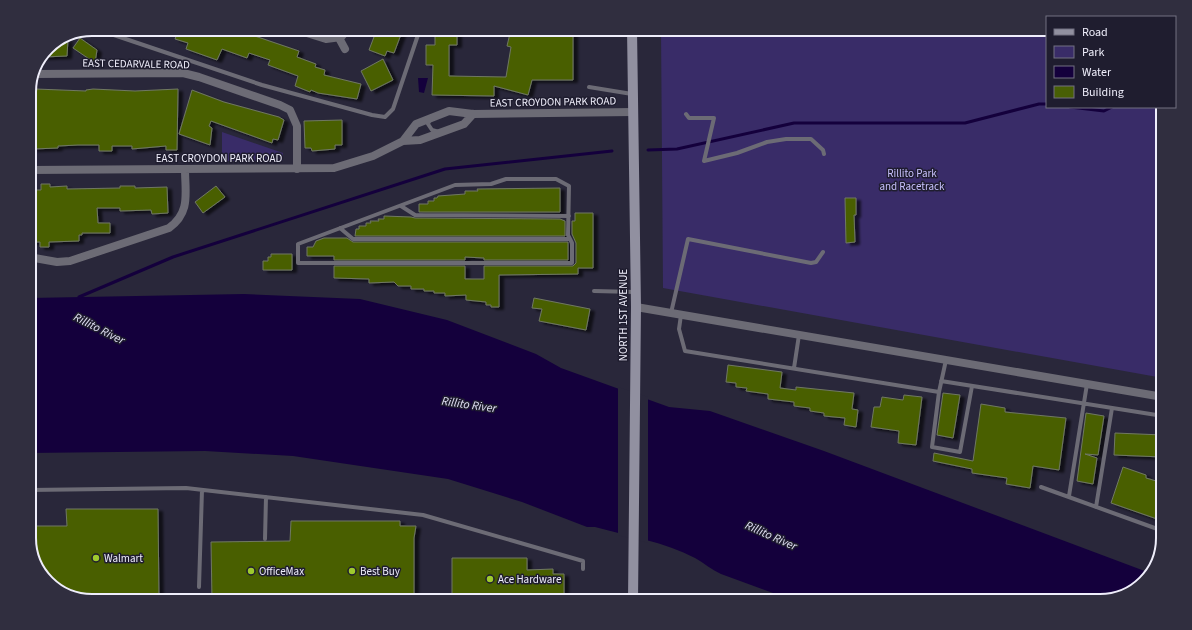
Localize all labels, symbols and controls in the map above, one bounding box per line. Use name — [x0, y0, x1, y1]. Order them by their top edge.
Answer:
legend — [1046, 16, 1176, 108]
text: Road — [1082, 24, 1108, 41]
text: Park — [1082, 44, 1104, 61]
street label: EAST CEDARVALE ROAD — [82, 56, 190, 72]
text: Water — [1082, 64, 1112, 81]
text: Building — [1082, 84, 1124, 101]
street label: EAST CROYDON PARK ROAD — [490, 93, 617, 111]
street label: EAST CROYDON PARK ROAD — [156, 151, 282, 166]
park label: Rillito Park and Racetrack — [879, 166, 945, 194]
street label: NORTH 1ST AVENUE — [616, 269, 631, 361]
water label: Rillito River — [70, 309, 128, 350]
water label: Rillito River — [440, 393, 498, 417]
water label: Rillito River — [742, 517, 801, 555]
place label: Walmart — [104, 551, 143, 566]
marker: Walmart — [91, 553, 101, 563]
place label: OfficeMax — [259, 564, 304, 579]
place label: Best Buy — [360, 564, 400, 579]
marker: OfficeMax — [246, 566, 256, 576]
marker: Best Buy — [347, 566, 357, 576]
place label: Ace Hardware — [498, 572, 562, 587]
marker: Ace Hardware — [485, 574, 495, 584]

